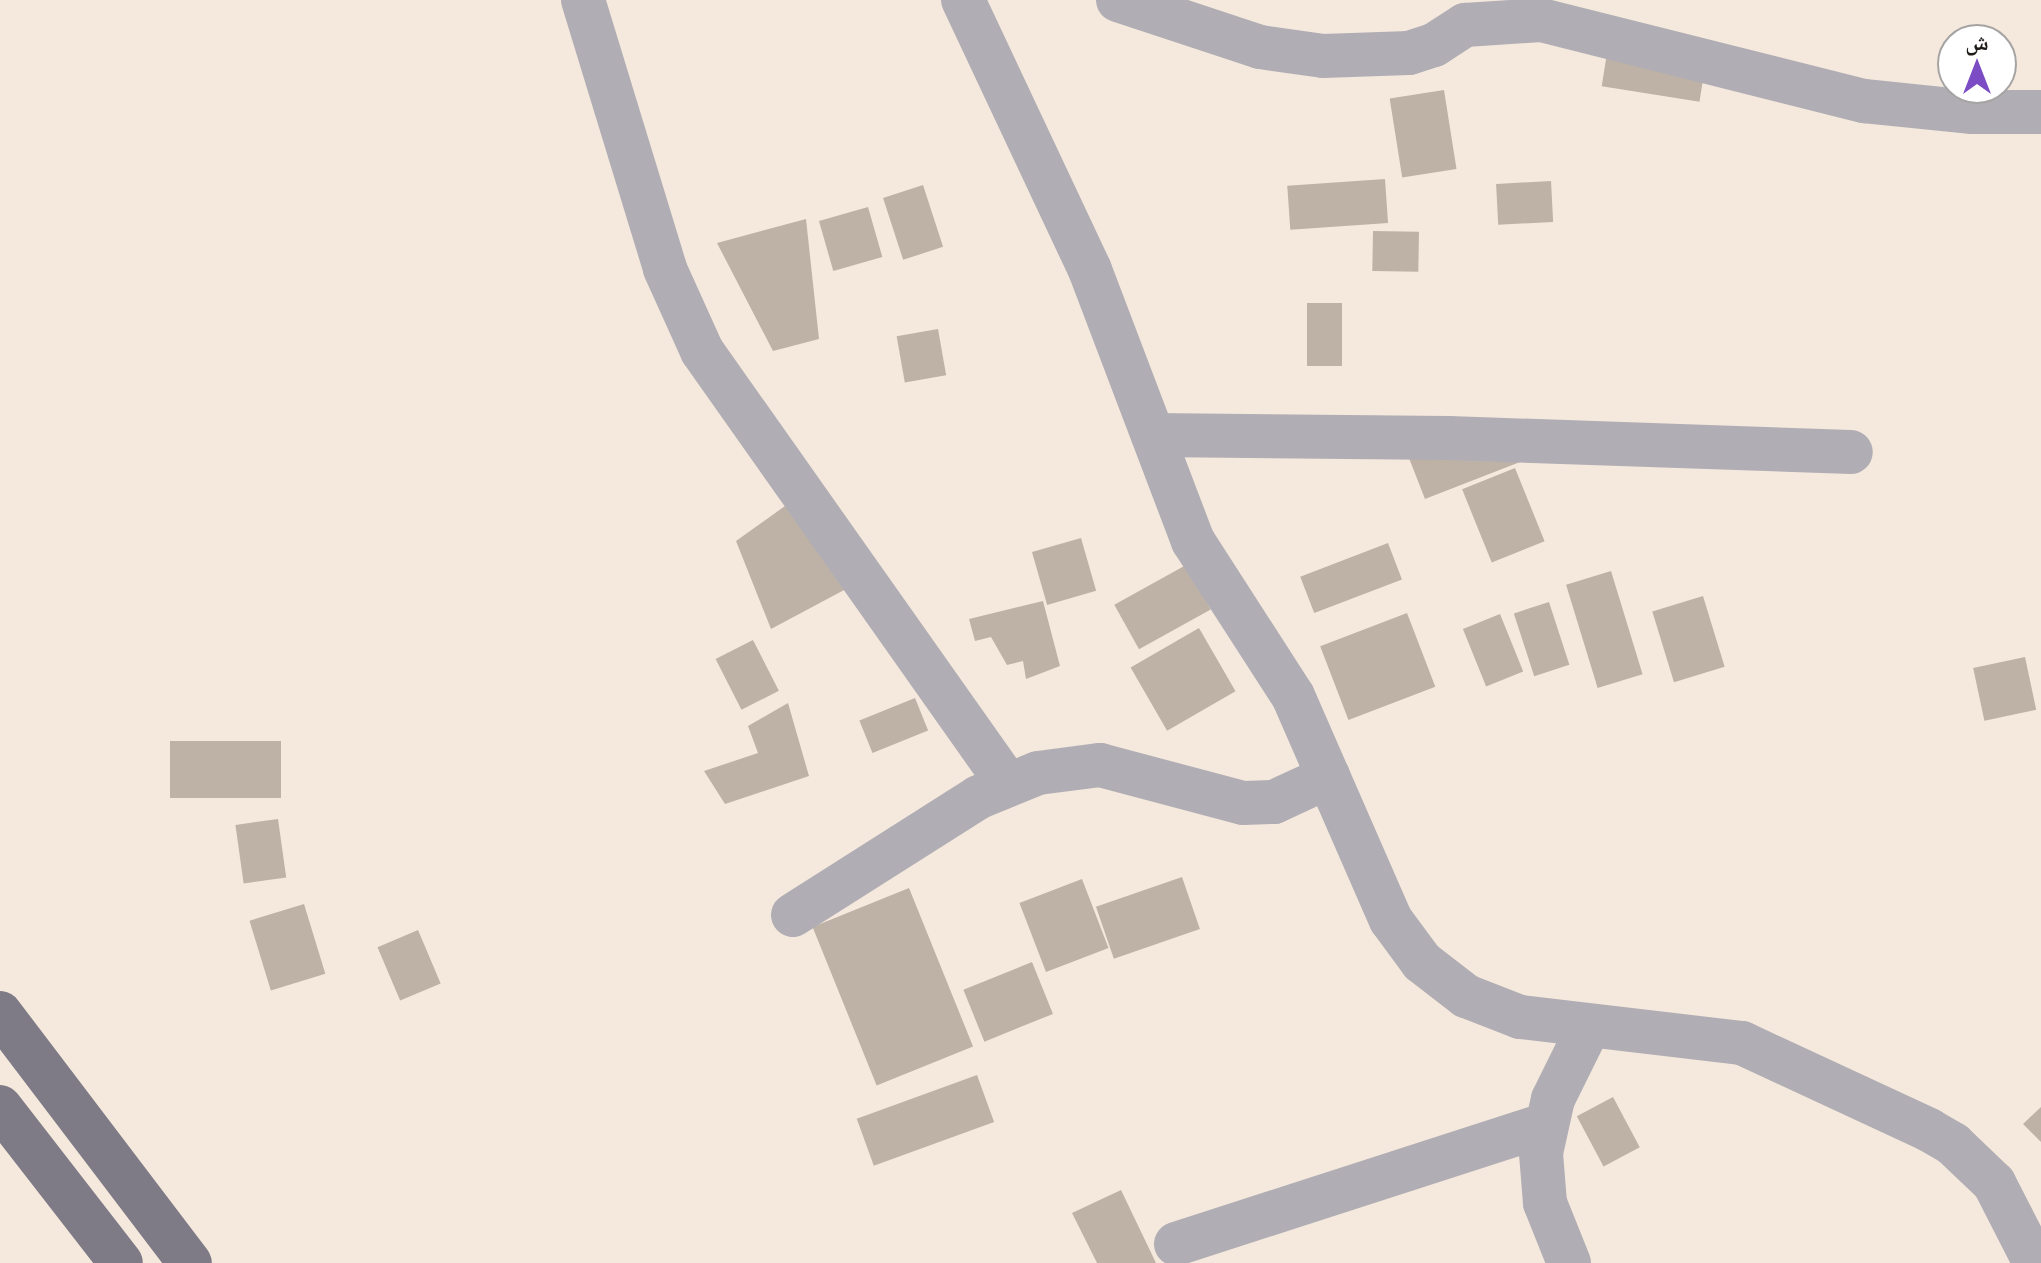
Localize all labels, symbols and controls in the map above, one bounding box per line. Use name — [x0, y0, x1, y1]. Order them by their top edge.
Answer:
north arrow — [1937, 24, 2017, 104]
text: ش — [1965, 28, 1989, 55]

